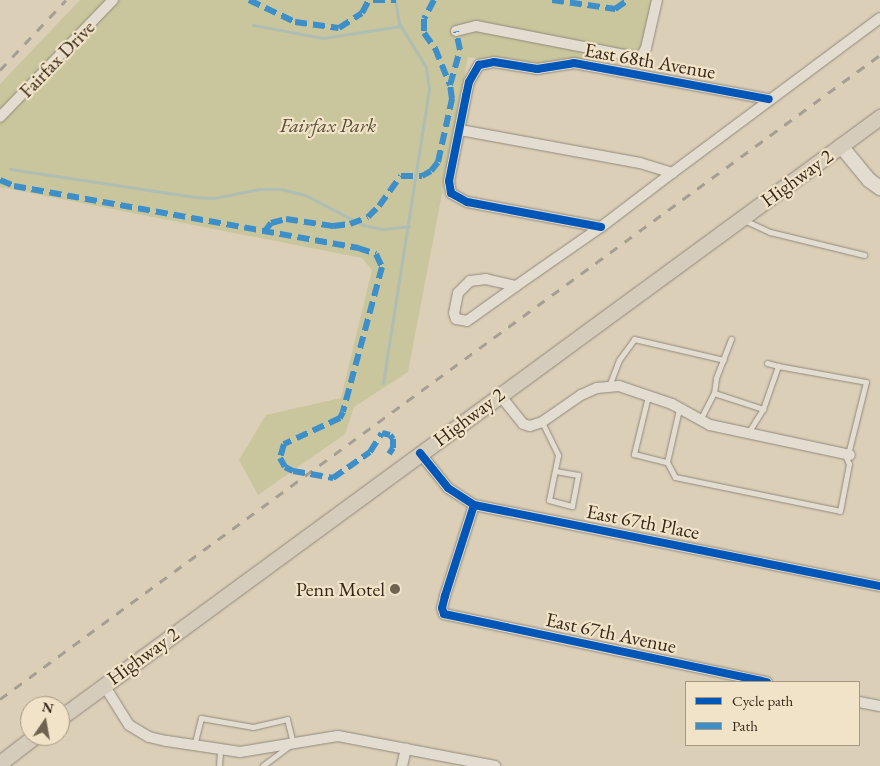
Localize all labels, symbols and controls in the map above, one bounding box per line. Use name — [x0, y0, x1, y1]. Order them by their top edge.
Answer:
street label: Fairfax Drive — [14, 15, 100, 103]
street label: East 68th Avenue — [583, 38, 717, 84]
park label: Fairfax Park — [280, 113, 376, 137]
street label: Highway 2 — [756, 144, 838, 212]
street label: Highway 2 — [429, 382, 509, 452]
street label: East 67th Place — [584, 499, 702, 545]
place label: Penn Motel — [296, 577, 385, 601]
marker: Penn Motel — [389, 583, 401, 595]
street label: East 67th Avenue — [544, 607, 678, 659]
street label: Highway 2 — [102, 622, 184, 690]
legend — [685, 681, 860, 746]
text: Cycle path — [732, 691, 793, 710]
north arrow — [20, 696, 70, 746]
text: N — [40, 697, 55, 717]
text: Path — [732, 716, 758, 735]

